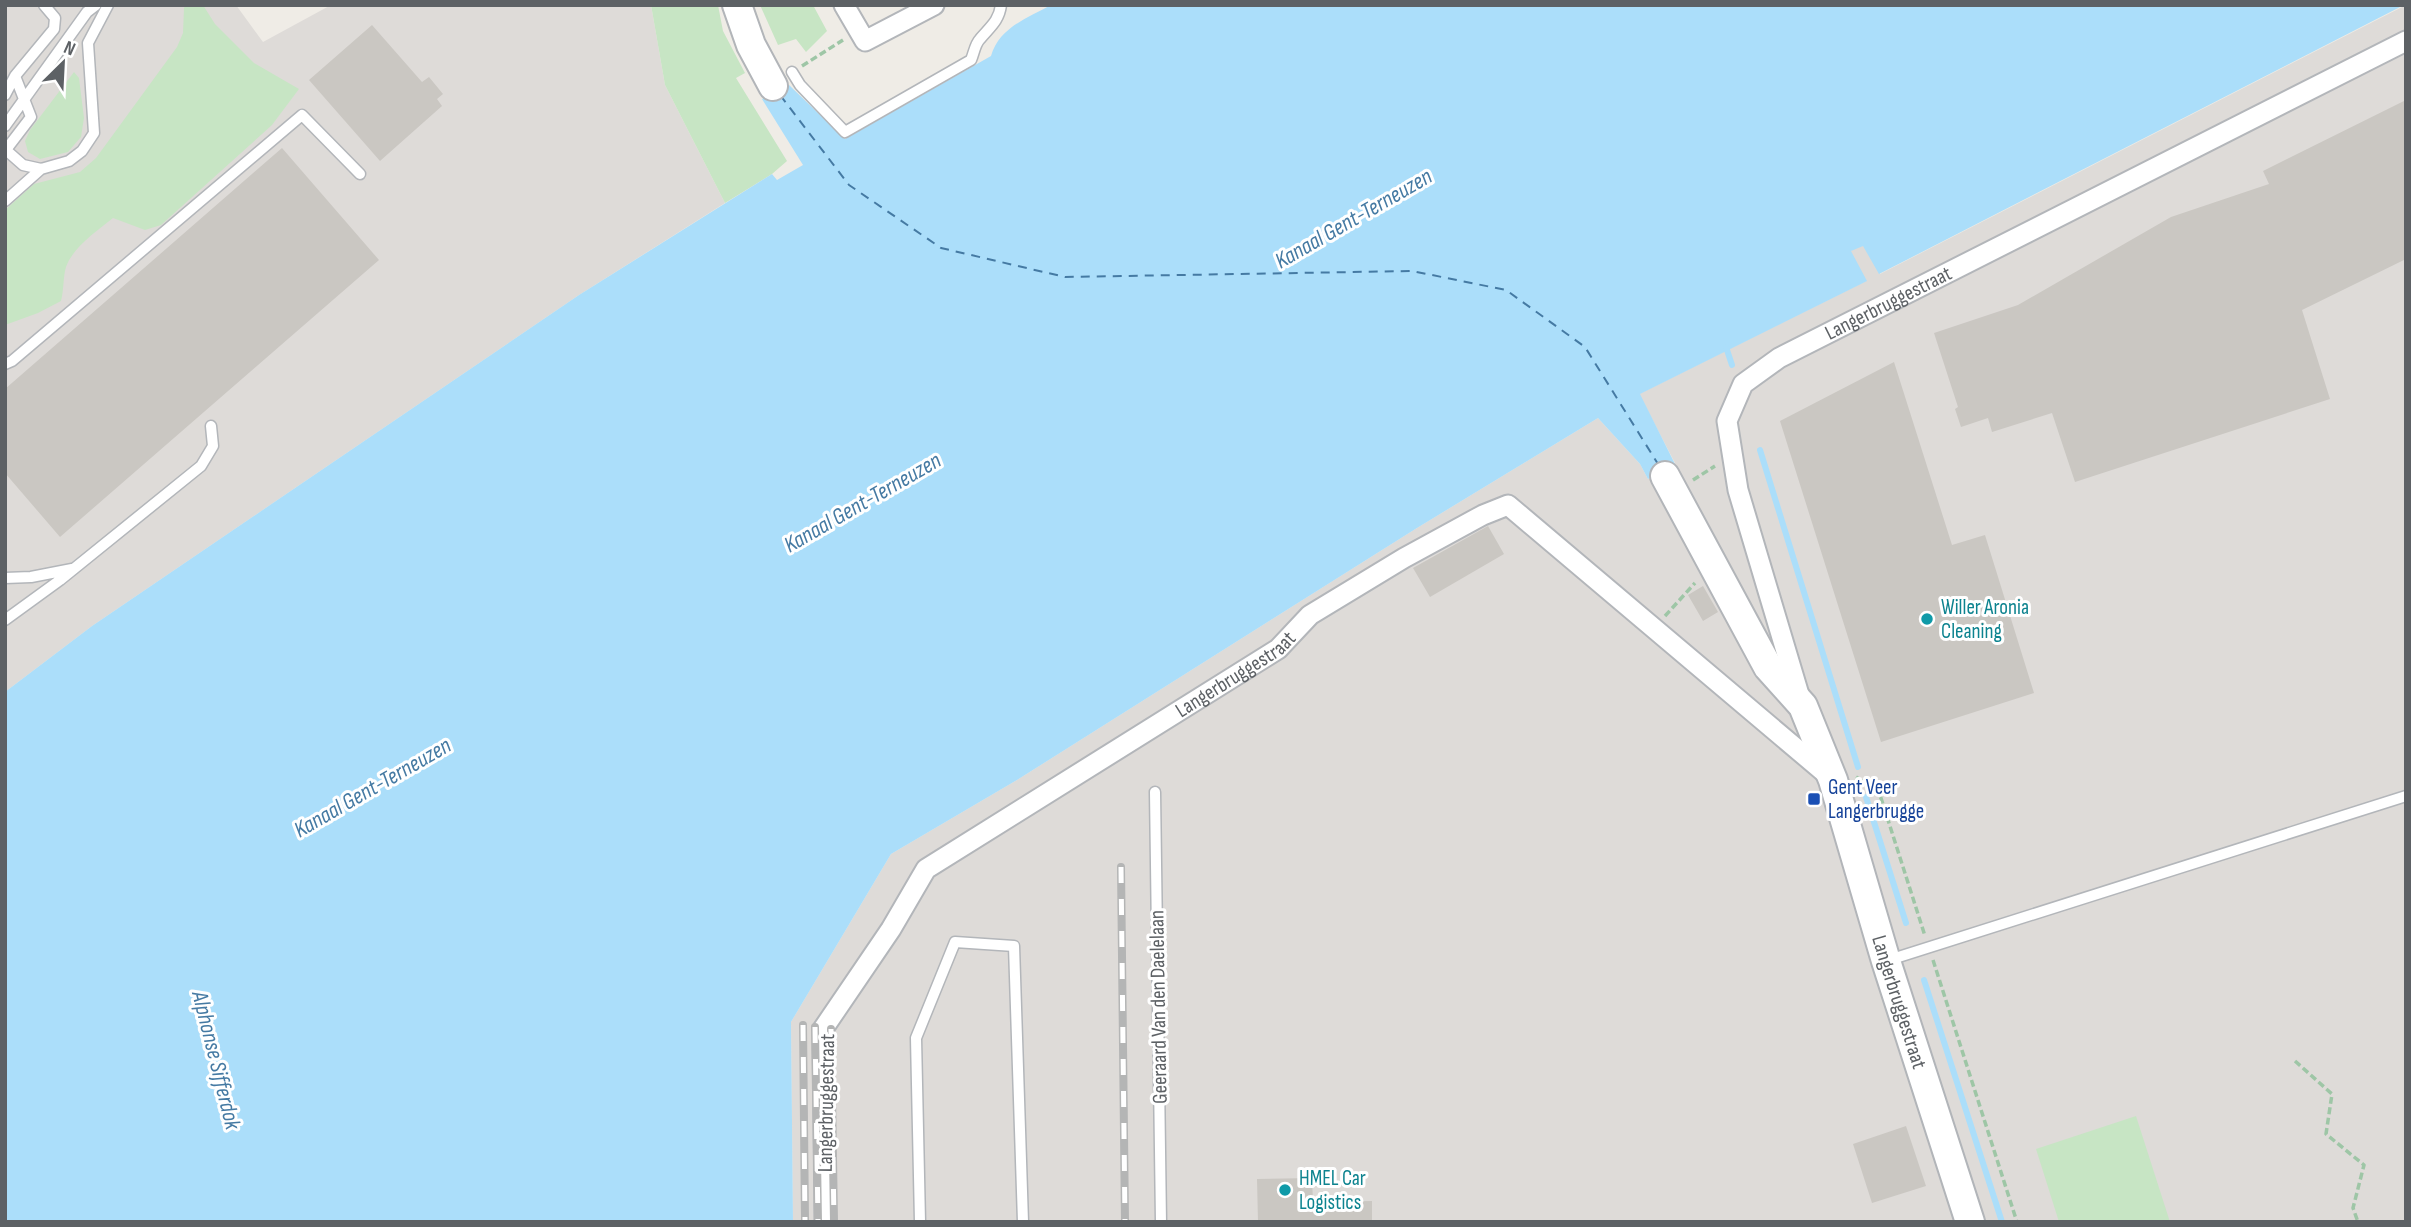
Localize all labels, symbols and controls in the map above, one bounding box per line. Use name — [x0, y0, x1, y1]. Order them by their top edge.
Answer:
north arrow — [28, 28, 98, 98]
text: N — [60, 36, 79, 61]
water label: Kanaal Gent-Terneuzen — [1270, 162, 1437, 275]
street label: Langerbruggestraat — [1821, 261, 1956, 346]
water label: Kanaal Gent-Terneuzen — [779, 446, 946, 559]
place label: Willer Aronia Cleaning — [1941, 595, 2029, 644]
marker: Willer Aronia Cleaning — [1919, 611, 1935, 627]
street label: Langerbruggestraat — [1171, 626, 1301, 723]
water label: Kanaal Gent-Terneuzen — [289, 731, 456, 844]
place label: Gent Veer Langerbrugge — [1828, 775, 1924, 824]
marker: Gent Veer Langerbrugge — [1806, 791, 1822, 807]
street label: Geeraard Van den Daelelaan — [1144, 910, 1173, 1104]
street label: Langerbruggestraat — [1866, 933, 1932, 1072]
water label: Alphonse Sifferdok — [185, 987, 247, 1134]
street label: Langerbruggestraat — [813, 1034, 840, 1172]
place label: HMEL Car Logistics — [1299, 1166, 1366, 1215]
marker: HMEL Car Logistics — [1277, 1182, 1293, 1198]

